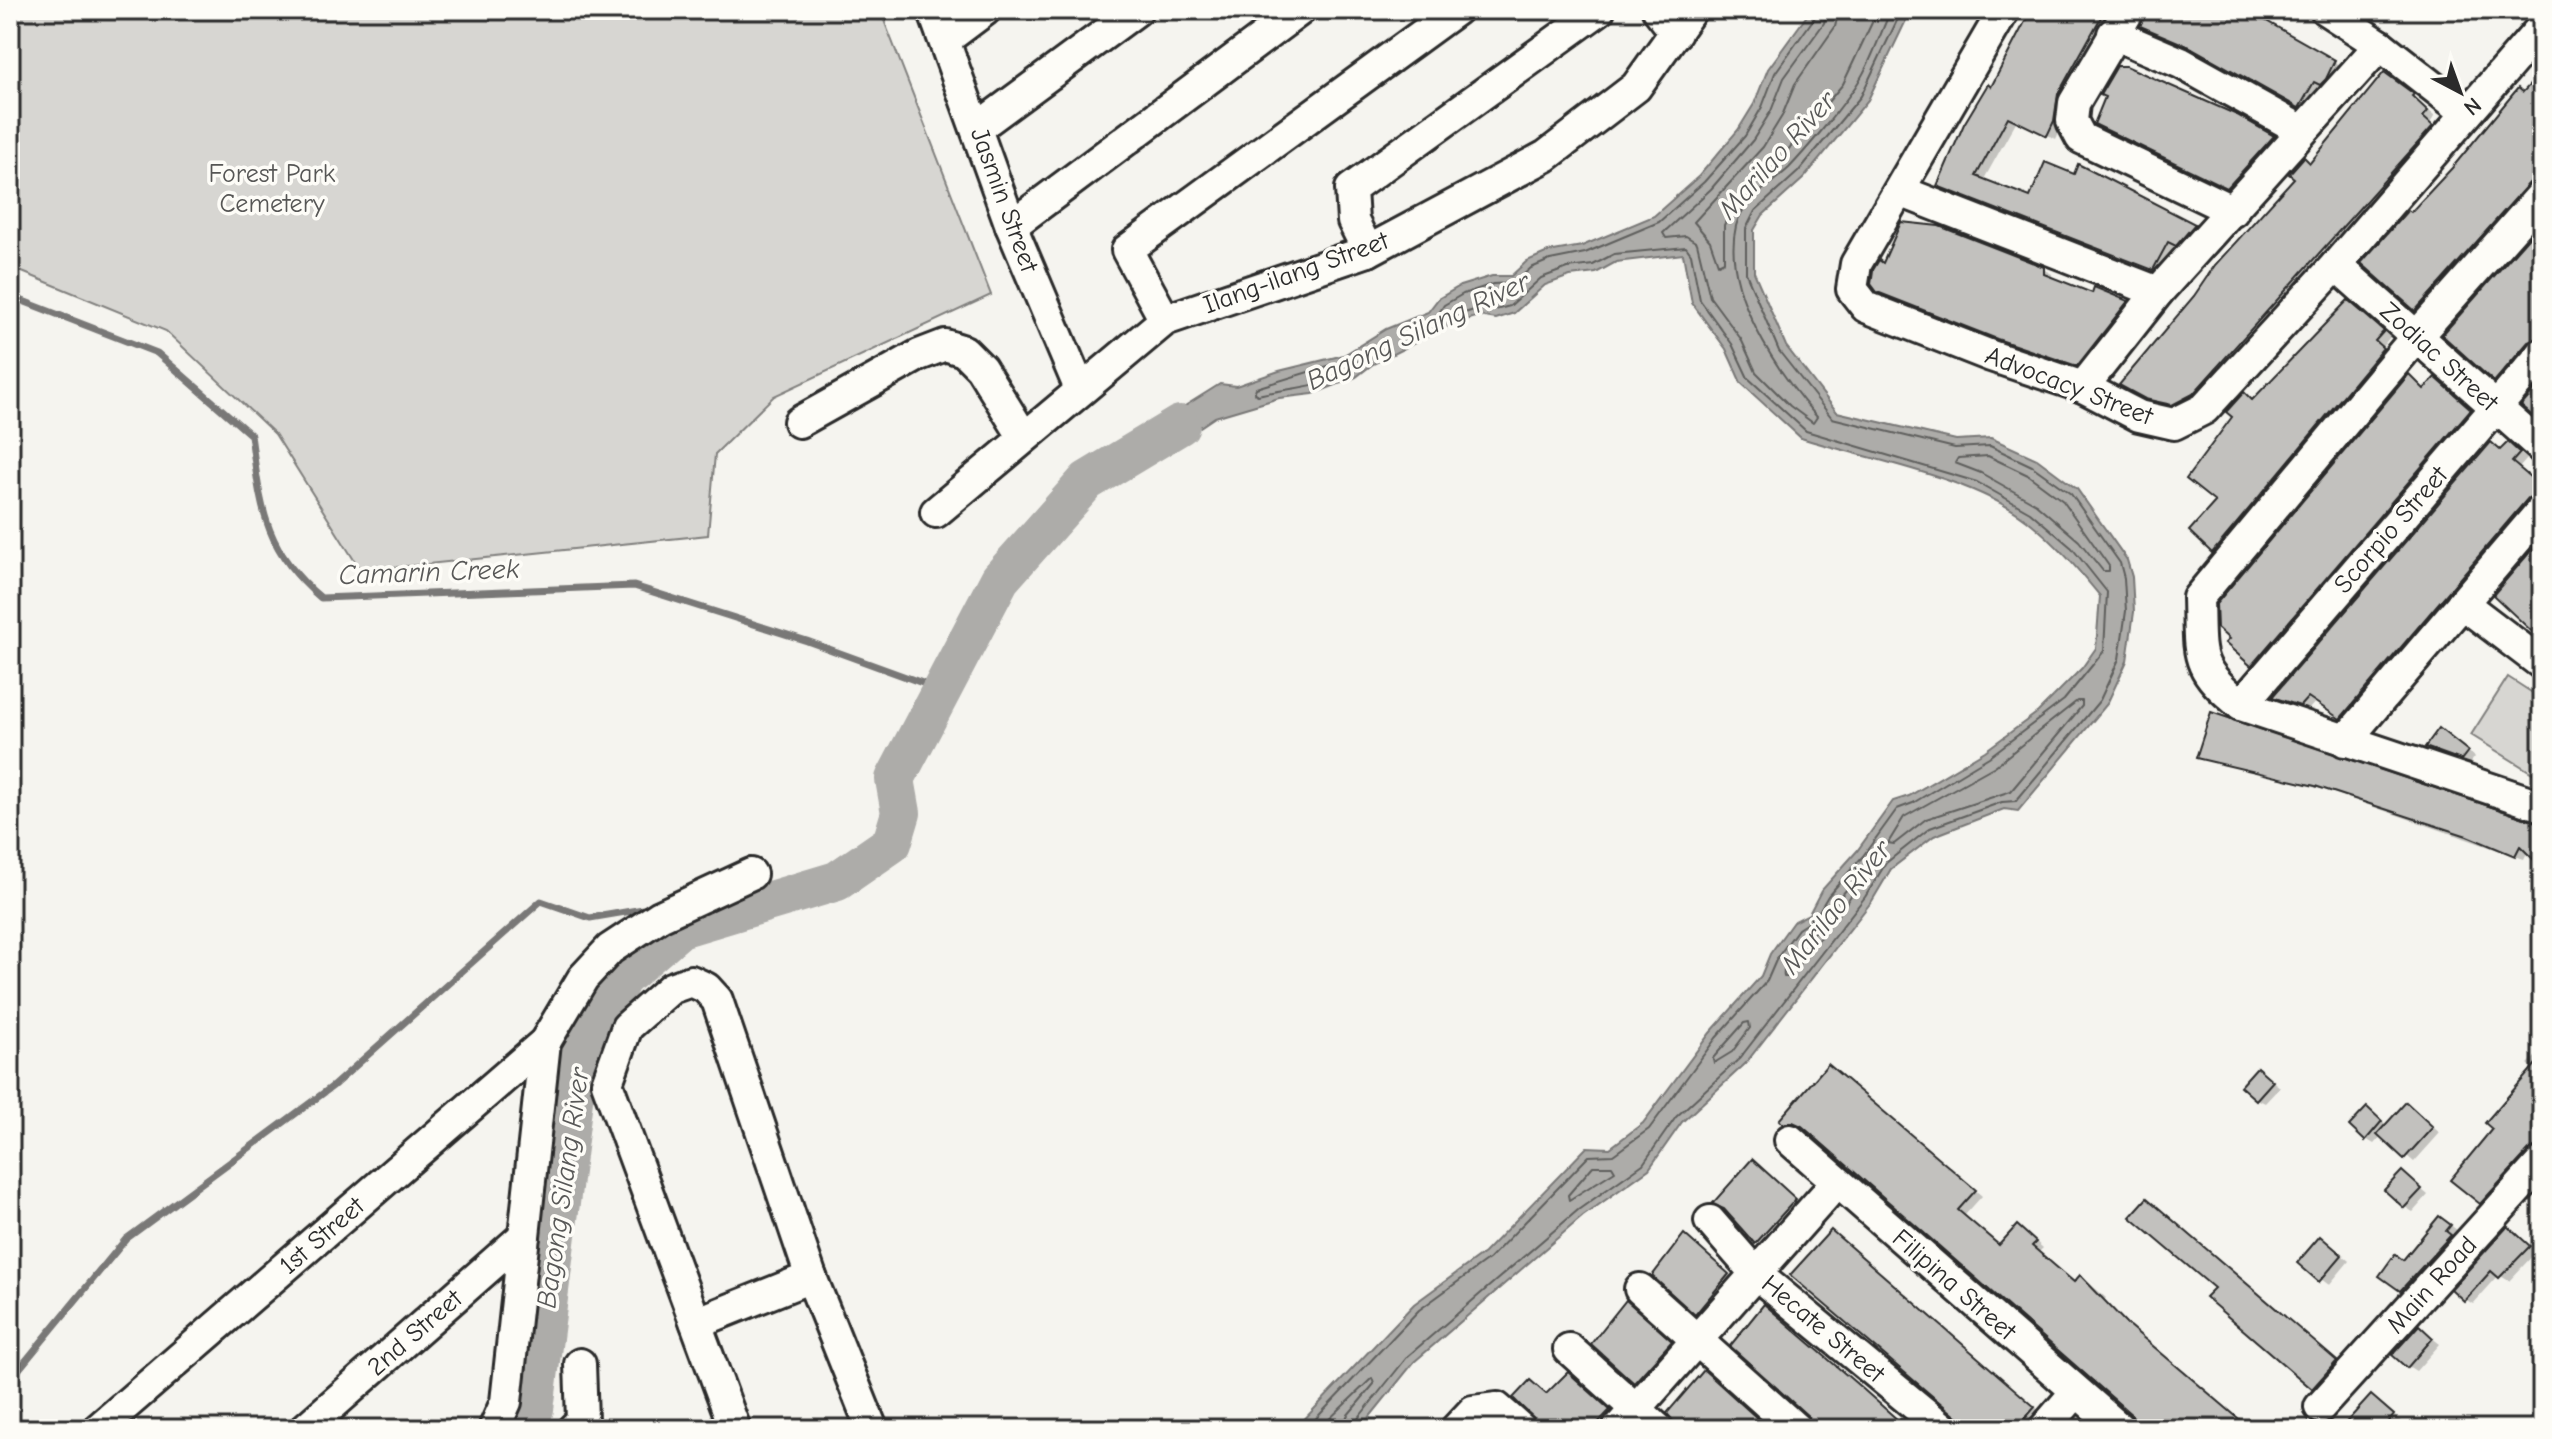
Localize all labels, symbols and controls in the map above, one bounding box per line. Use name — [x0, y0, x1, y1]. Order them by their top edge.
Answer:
north arrow — [2420, 52, 2500, 132]
water label: Marilao River — [1711, 83, 1844, 226]
text: N — [2459, 92, 2486, 121]
street label: Jasmin Street — [964, 124, 1045, 278]
park label: Forest Park Cemetery — [209, 159, 336, 219]
street label: Ilang-ilang Street — [1199, 225, 1394, 320]
water label: Bagong Silang River — [1301, 264, 1536, 397]
street label: Zodiac Street — [2374, 296, 2505, 419]
street label: Advocacy Street — [1981, 340, 2158, 432]
street label: Scorpio Street — [2328, 459, 2455, 600]
water label: Camarin Creek — [338, 553, 520, 591]
water label: Marilao River — [1774, 833, 1899, 981]
water label: Bagong Silang River — [530, 1064, 596, 1310]
street label: 1st Street — [274, 1190, 372, 1281]
street label: Filipina Street — [1886, 1223, 2023, 1348]
street label: Main Road — [2381, 1230, 2483, 1340]
street label: Hecate Street — [1755, 1269, 1892, 1390]
street label: 2nd Street — [362, 1283, 470, 1382]

